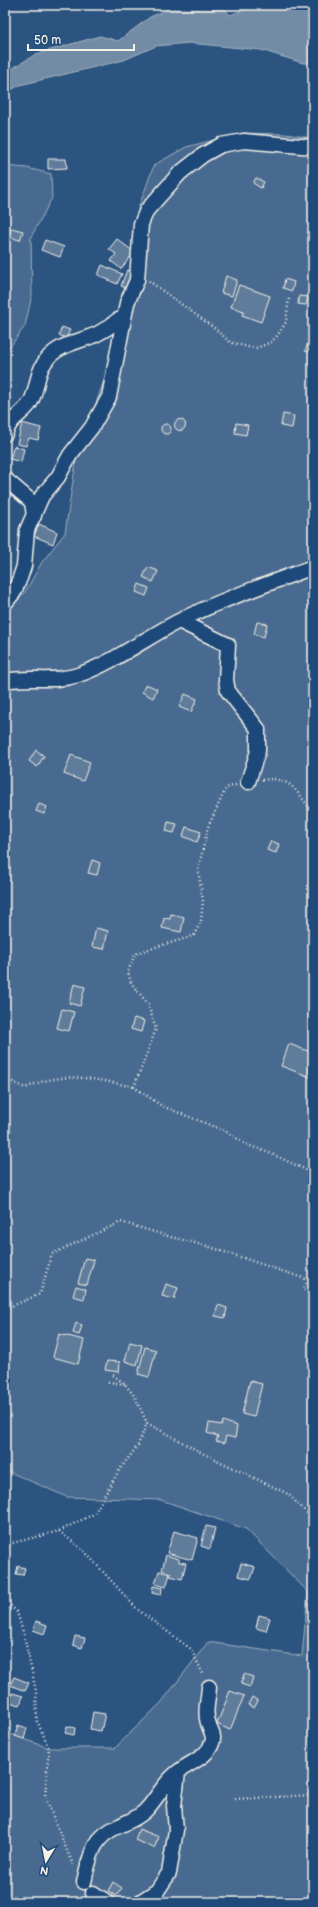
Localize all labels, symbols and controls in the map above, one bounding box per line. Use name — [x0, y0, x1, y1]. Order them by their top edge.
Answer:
scale bar — [28, 26, 134, 52]
text: 50 m — [34, 33, 61, 48]
north arrow — [26, 1841, 66, 1881]
text: N — [39, 1863, 50, 1877]

